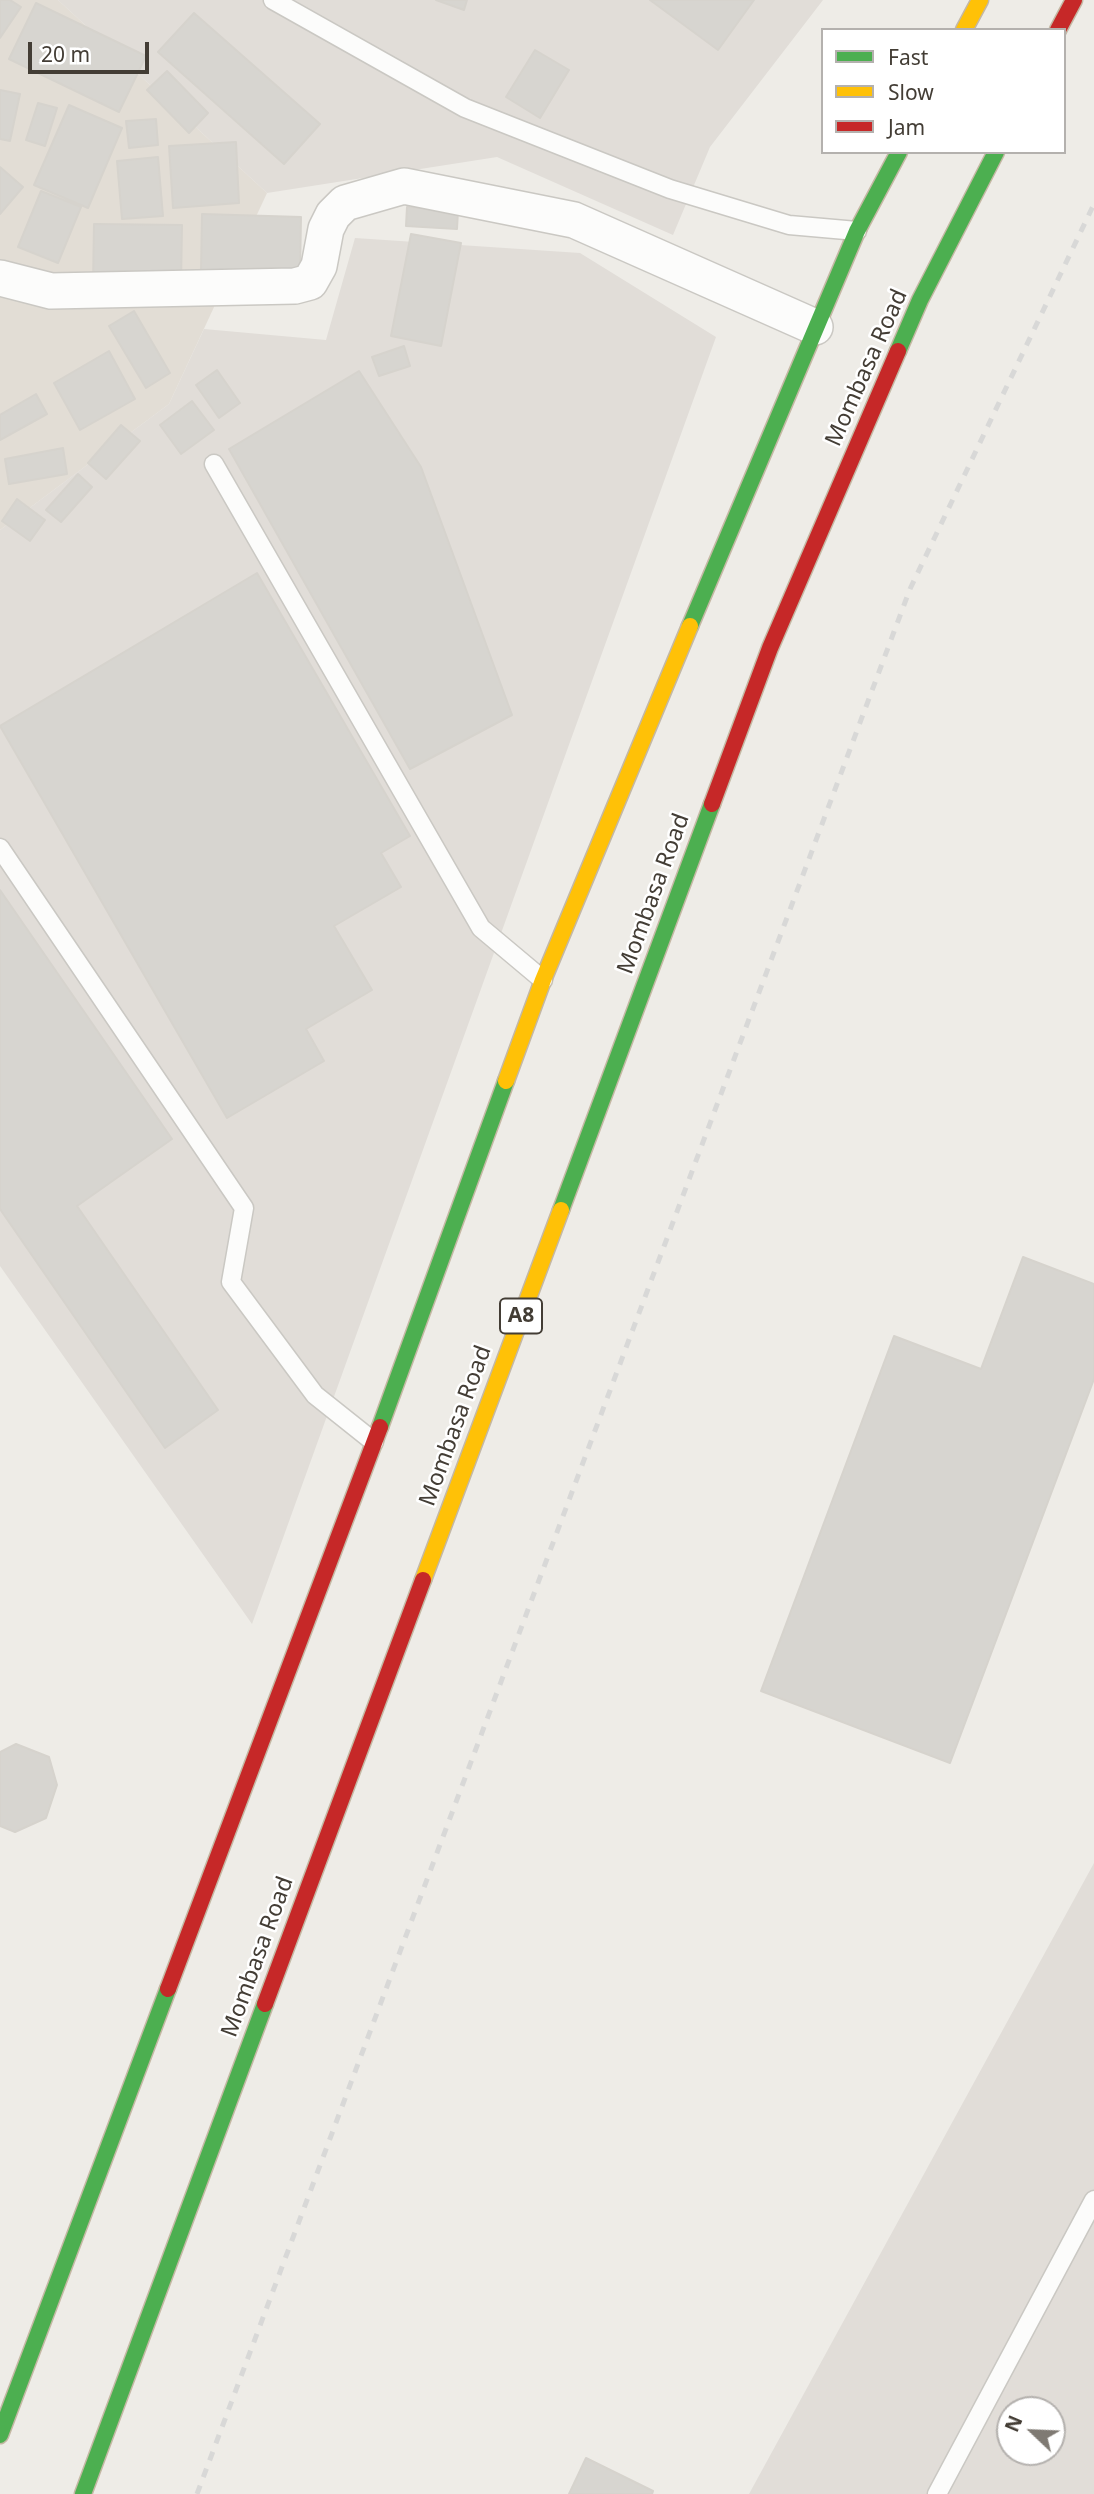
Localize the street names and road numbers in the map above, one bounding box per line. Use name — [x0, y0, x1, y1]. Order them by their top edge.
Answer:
street label: Mombasa Road — [820, 285, 914, 451]
street label: Mombasa Road — [612, 810, 696, 978]
road number: A8 — [500, 1298, 542, 1334]
street label: Mombasa Road — [414, 1342, 498, 1510]
street label: Mombasa Road — [216, 1873, 300, 2041]

